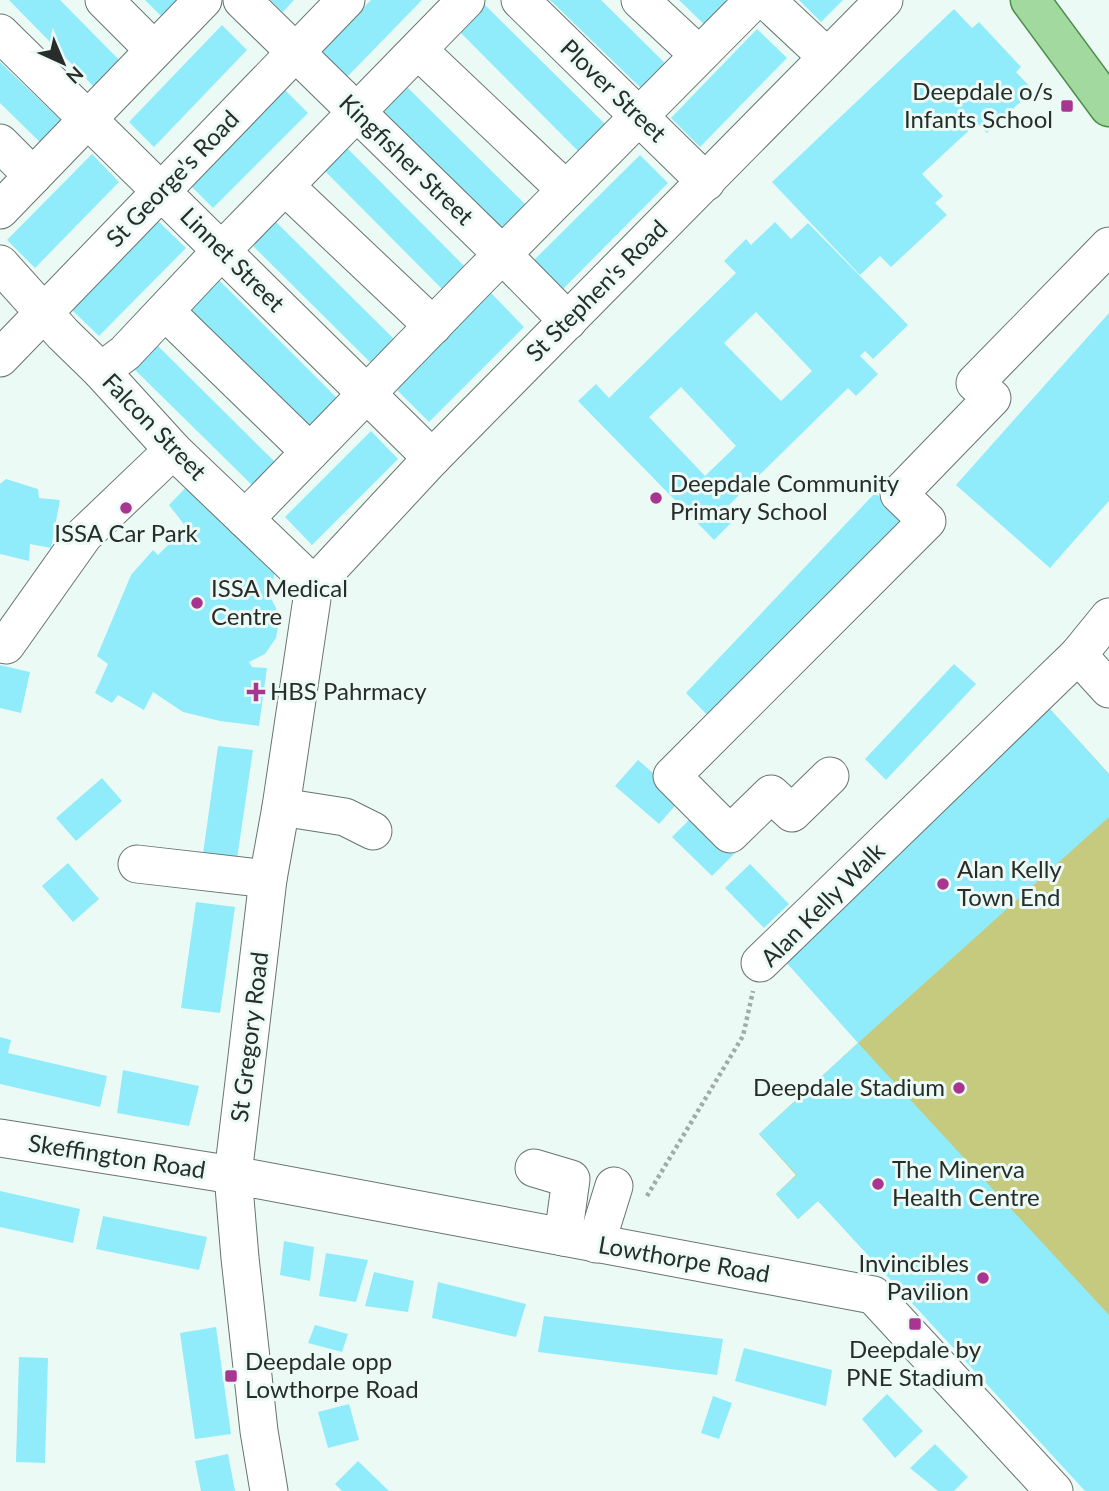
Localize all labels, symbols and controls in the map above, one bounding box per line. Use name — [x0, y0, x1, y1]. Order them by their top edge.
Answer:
north arrow — [28, 28, 98, 98]
street label: Plover Street — [555, 32, 673, 148]
text: N — [62, 62, 88, 89]
place label: Deepdale o/s Infants School — [904, 76, 1053, 133]
street label: Kingfisher Street — [334, 88, 480, 231]
marker: Deepdale o/s Infants School — [1059, 98, 1075, 114]
street label: St George's Road — [100, 104, 244, 252]
street label: Linnet Street — [175, 201, 291, 317]
street label: St Stephen's Road — [519, 213, 673, 367]
street label: Falcon Street — [97, 367, 213, 486]
place label: Deepdale Community Primary School — [670, 468, 900, 525]
marker: Deepdale Community Primary School — [648, 490, 664, 506]
marker: ISSA Car Park — [118, 500, 134, 516]
place label: ISSA Car Park — [54, 518, 198, 547]
place label: ISSA Medical Centre — [211, 573, 348, 630]
marker: ISSA Medical Centre — [189, 595, 205, 611]
place label: HBS Pahrmacy — [270, 676, 427, 705]
marker: HBS Pahrmacy — [248, 684, 264, 700]
street label: Alan Kelly Walk — [754, 835, 890, 972]
place label: Alan Kelly Town End — [957, 854, 1062, 911]
marker: Alan Kelly Town End — [935, 876, 951, 892]
street label: St Gregory Road — [224, 950, 273, 1124]
place label: Deepdale Stadium — [753, 1072, 945, 1101]
marker: Deepdale Stadium — [951, 1080, 967, 1096]
street label: Skeffington Road — [27, 1127, 208, 1184]
place label: The Minerva Health Centre — [892, 1154, 1040, 1211]
marker: The Minerva Health Centre — [870, 1176, 886, 1192]
street label: Lowthorpe Road — [596, 1229, 772, 1288]
place label: Invincibles Pavilion — [858, 1248, 969, 1305]
marker: Invincibles Pavilion — [975, 1270, 991, 1286]
marker: Deepdale by PNE Stadium — [907, 1316, 923, 1332]
place label: Deepdale by PNE Stadium — [846, 1334, 984, 1391]
place label: Deepdale opp Lowthorpe Road — [245, 1346, 419, 1403]
marker: Deepdale opp Lowthorpe Road — [223, 1368, 239, 1384]

